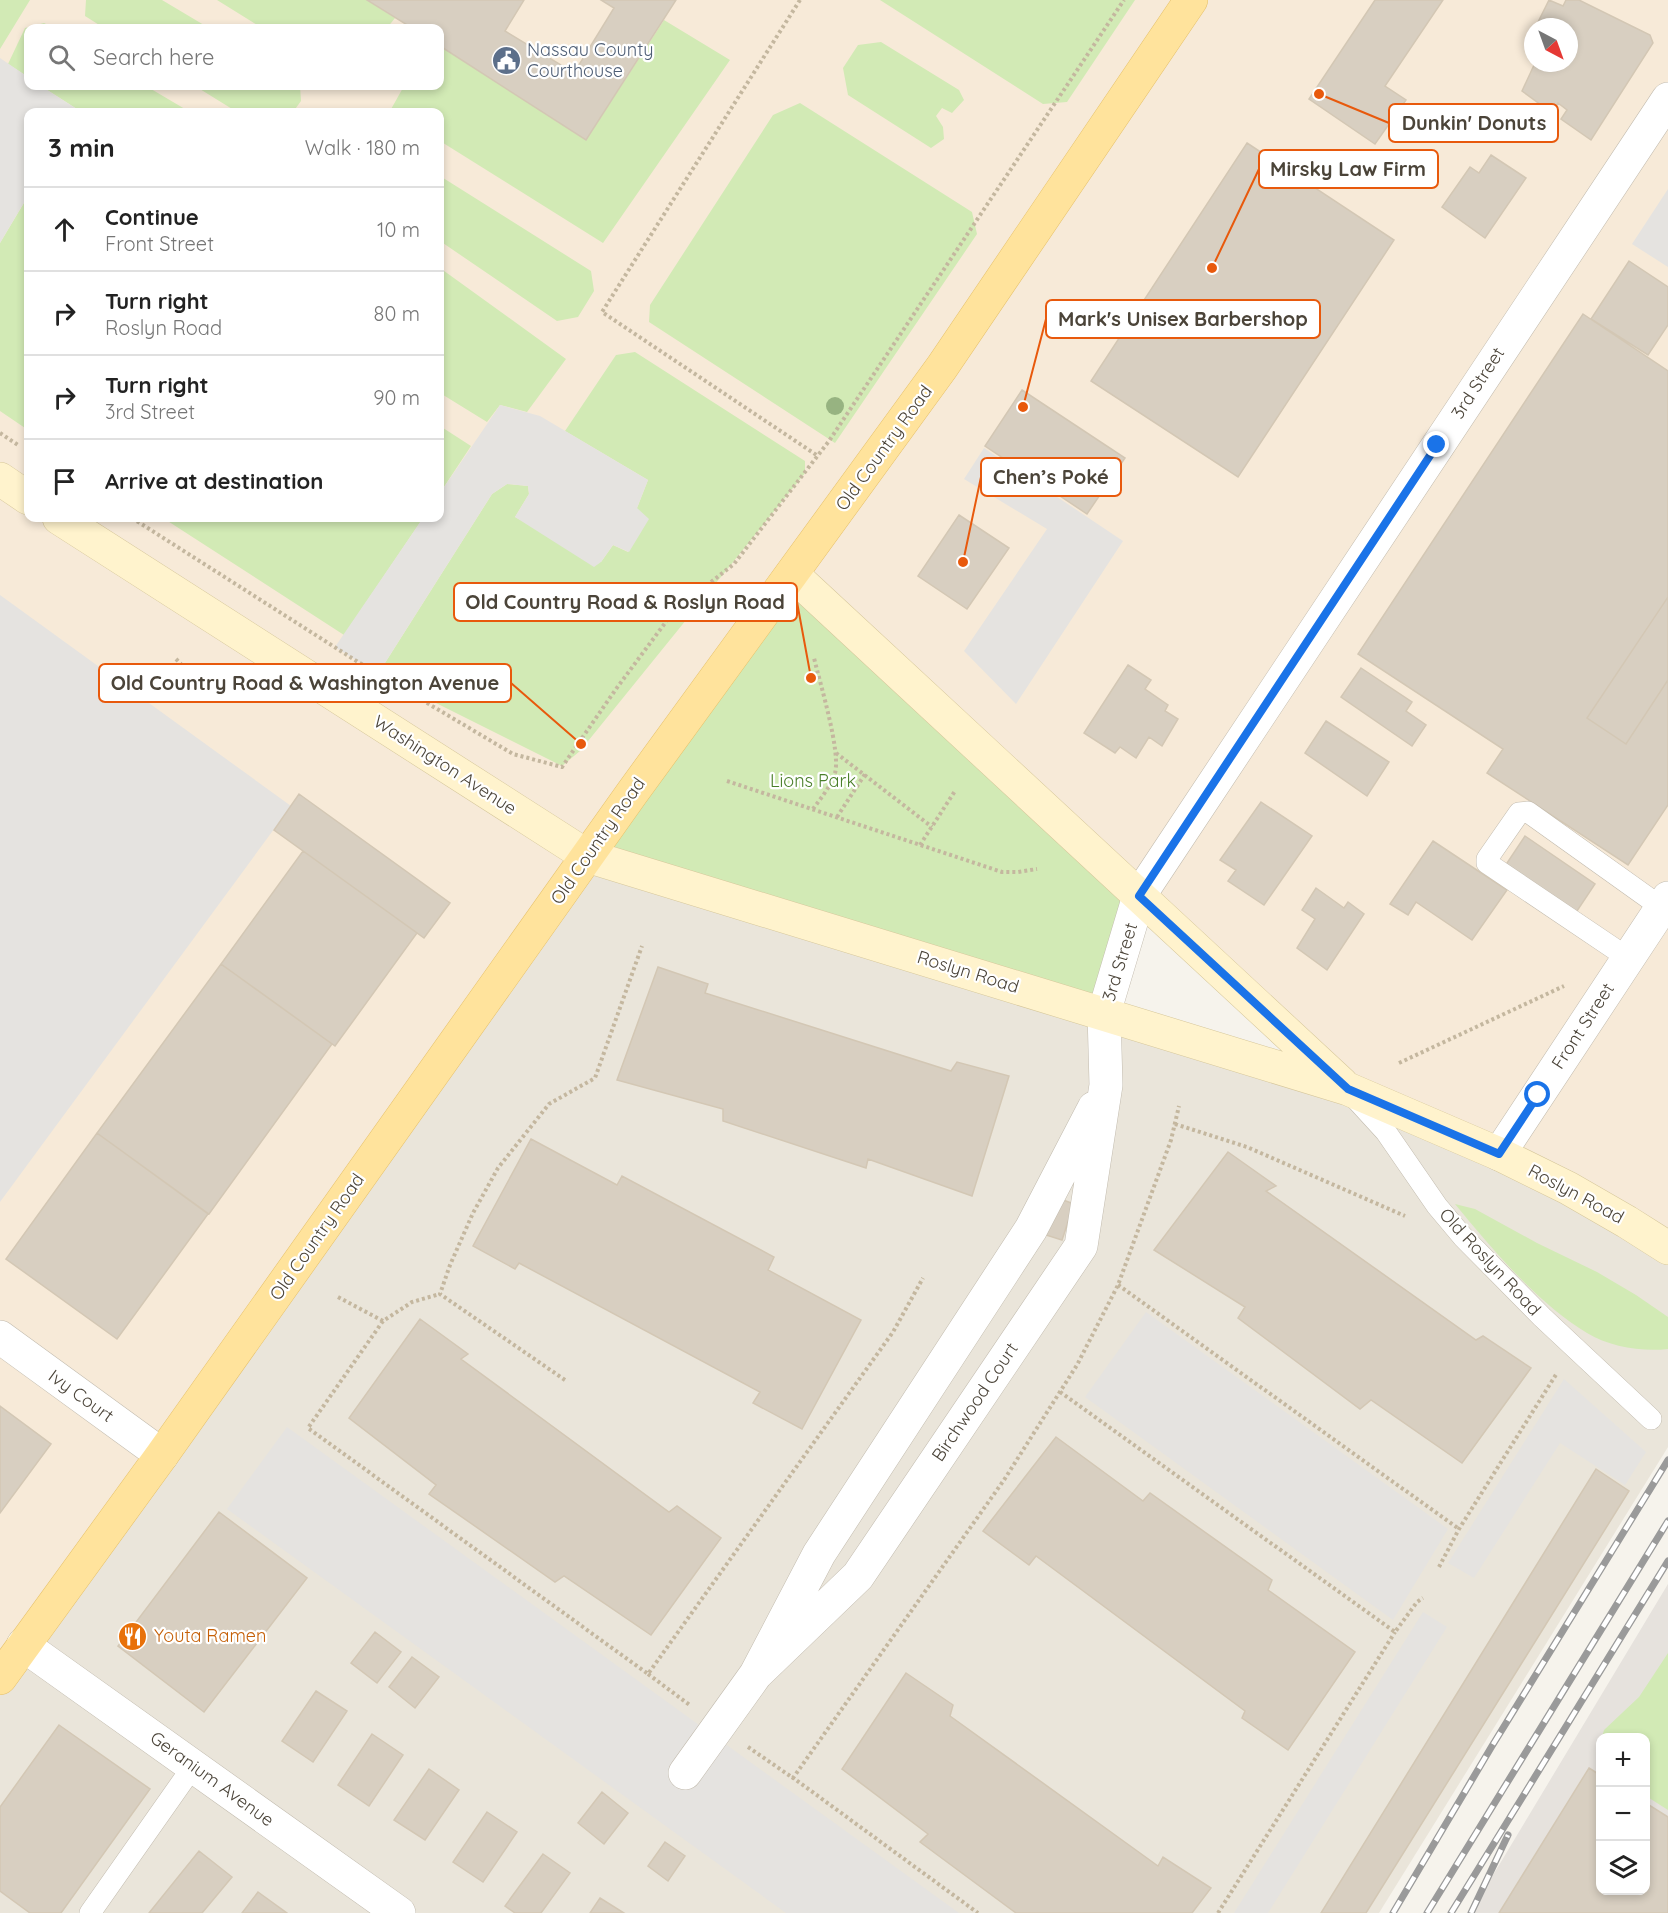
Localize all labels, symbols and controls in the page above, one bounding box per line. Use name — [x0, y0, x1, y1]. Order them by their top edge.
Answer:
north arrow — [1524, 18, 1578, 72]
search box — [24, 24, 444, 90]
place label: Nassau County Courthouse — [527, 38, 654, 82]
icon: search — [45, 41, 78, 74]
text: Search here — [93, 43, 214, 71]
public building icon: Nassau County Courthouse — [490, 44, 522, 76]
callout: Dunkin' Donuts — [1389, 104, 1558, 142]
text: Dunkin' Donuts — [1402, 110, 1546, 135]
text: 3 min — [48, 131, 115, 164]
text: Walk · 180 m — [305, 135, 420, 160]
callout: Mirsky Law Firm — [1259, 150, 1438, 188]
text: Mirsky Law Firm — [1270, 156, 1426, 181]
text: Continue — [105, 203, 199, 231]
icon: ahead — [48, 213, 81, 246]
text: 10 m — [377, 217, 420, 242]
text: Front Street — [105, 231, 214, 256]
text: Turn right — [105, 287, 209, 315]
icon: right — [48, 297, 81, 330]
callout: Mark's Unisex Barbershop — [1046, 300, 1320, 338]
text: 80 m — [374, 301, 420, 326]
text: Mark's Unisex Barbershop — [1058, 306, 1308, 331]
text: Roslyn Road — [105, 315, 222, 340]
street label: 3rd Street — [1446, 343, 1509, 423]
text: Turn right — [105, 371, 209, 399]
street label: Old Country Road — [830, 380, 937, 515]
icon: right — [48, 381, 81, 414]
text: 90 m — [373, 385, 420, 410]
text: 3rd Street — [105, 399, 195, 424]
route end — [1423, 431, 1449, 457]
callout: Chen’s Poké — [981, 458, 1121, 496]
text: Chen’s Poké — [993, 464, 1109, 489]
icon: arrive — [48, 465, 81, 498]
text: Arrive at destination — [105, 467, 323, 495]
callout: Old Country Road & Roslyn Road — [454, 583, 797, 621]
text: Old Country Road & Roslyn Road — [465, 589, 785, 614]
callout: Old Country Road & Washington Avenue — [99, 664, 511, 702]
text: Old Country Road & Washington Avenue — [111, 670, 499, 695]
street label: Washington Avenue — [369, 710, 521, 819]
park label: Lions Park — [770, 769, 856, 792]
street label: Old Country Road — [545, 773, 650, 909]
street label: 3rd Street — [1097, 920, 1142, 1004]
street label: Roslyn Road — [914, 945, 1022, 998]
street label: Front Street — [1546, 978, 1619, 1073]
route start — [1524, 1081, 1550, 1107]
street label: Roslyn Road — [1524, 1159, 1628, 1228]
street label: Old Country Road — [264, 1169, 369, 1305]
street label: Old Roslyn Road — [1435, 1203, 1546, 1320]
street label: Birchwood Court — [926, 1338, 1023, 1466]
street label: Ivy Court — [44, 1364, 118, 1427]
restaurant icon: Youta Ramen — [117, 1620, 149, 1652]
place label: Youta Ramen — [154, 1624, 266, 1647]
street label: Geranium Avenue — [146, 1726, 279, 1831]
map controls — [1596, 1733, 1650, 1895]
button: + — [1596, 1733, 1650, 1787]
button: − — [1596, 1787, 1650, 1841]
button: layers — [1596, 1841, 1650, 1895]

